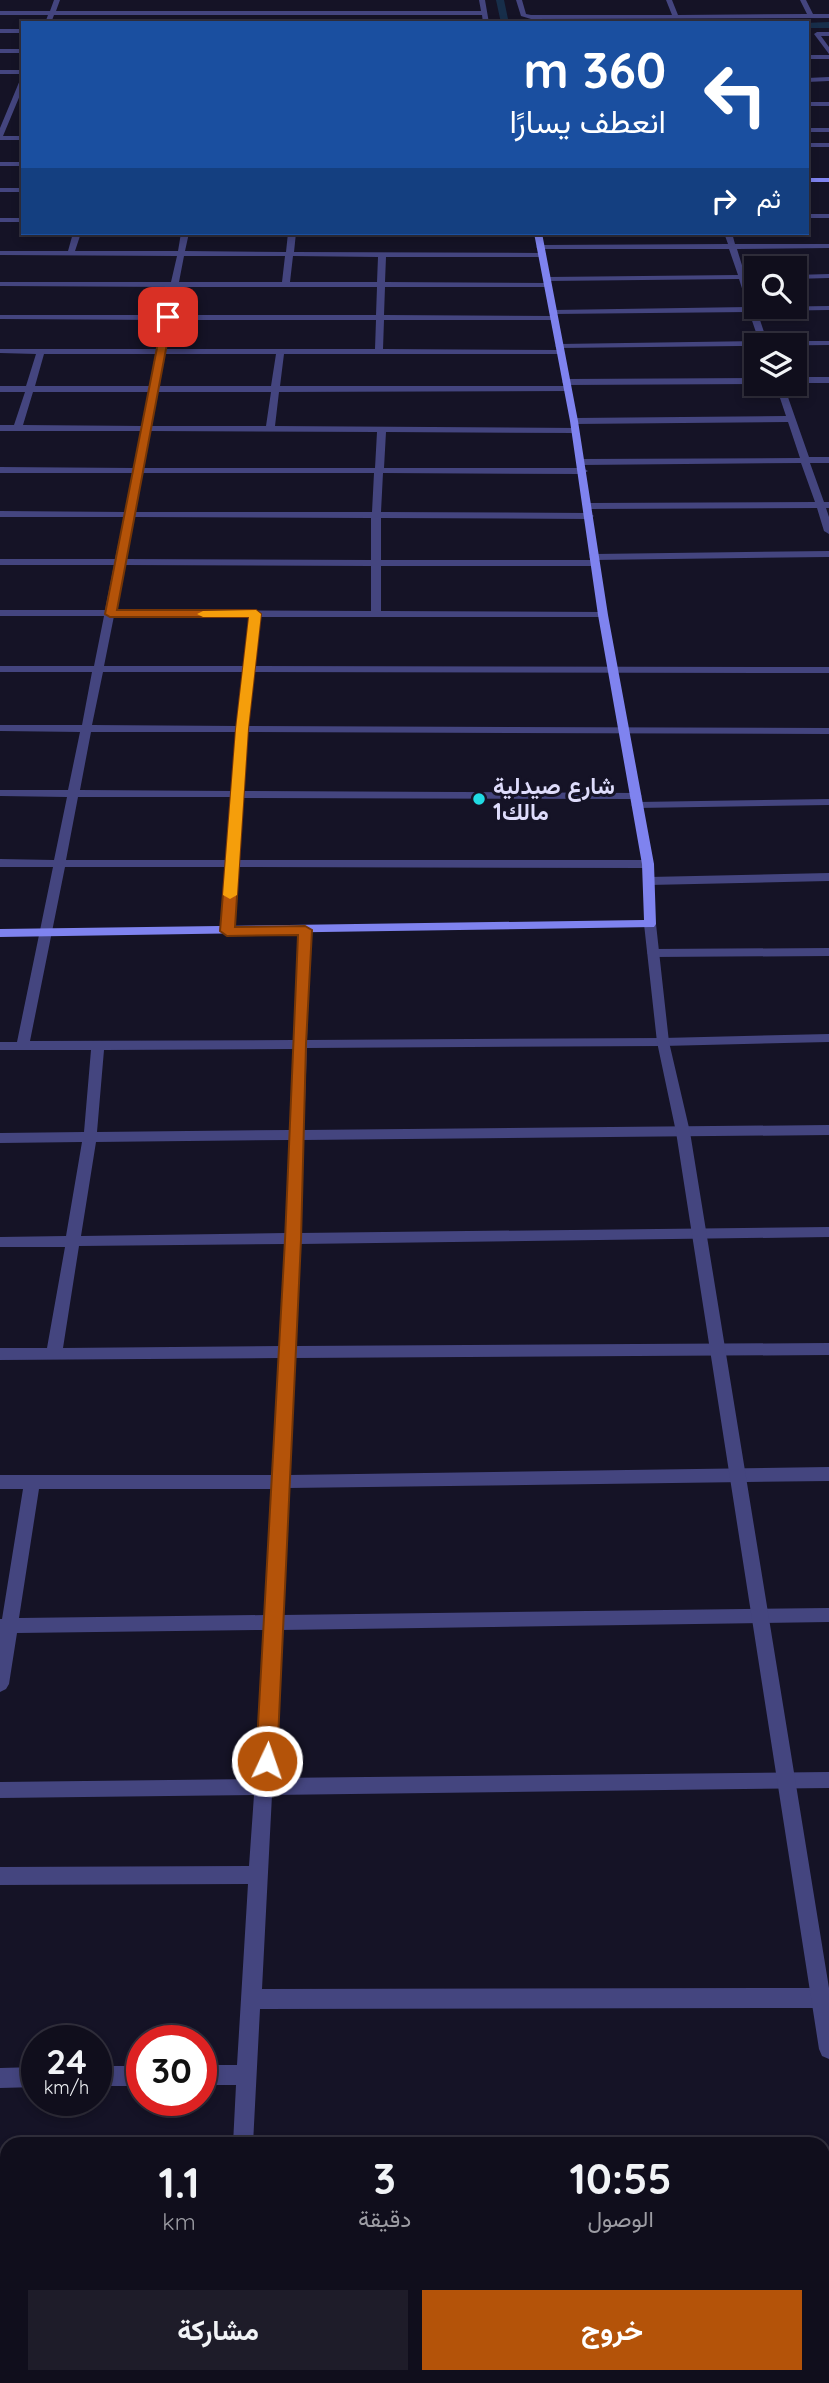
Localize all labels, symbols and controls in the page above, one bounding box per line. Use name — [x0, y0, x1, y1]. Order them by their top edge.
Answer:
text: 360 m — [524, 39, 666, 100]
icon: left — [690, 49, 781, 140]
text: انعطف يسارًا — [510, 101, 666, 141]
icon: right — [705, 182, 743, 220]
text: ثم — [757, 182, 781, 215]
map controls — [744, 256, 807, 396]
button: search — [744, 256, 807, 319]
pin — [138, 287, 198, 347]
icon: arrive — [149, 298, 187, 336]
button: layers — [744, 333, 807, 396]
place label: شارع صيدلية مالك1 — [493, 771, 615, 826]
marker: شارع صيدلية مالك1 — [471, 791, 487, 807]
position arrow — [230, 1724, 304, 1798]
speed limit sign: 30 — [126, 2025, 217, 2116]
text: 24 — [46, 2039, 87, 2083]
text: km/h — [44, 2076, 89, 2099]
text: 3 — [373, 2152, 396, 2205]
text: 10:55 — [570, 2152, 672, 2205]
text: 1.1 — [158, 2156, 200, 2209]
text: دقيقة — [358, 2204, 411, 2233]
text: الوصول — [587, 2204, 654, 2233]
text: km — [162, 2207, 196, 2236]
button: مشاركة — [28, 2290, 408, 2370]
button: خروج — [422, 2290, 802, 2370]

